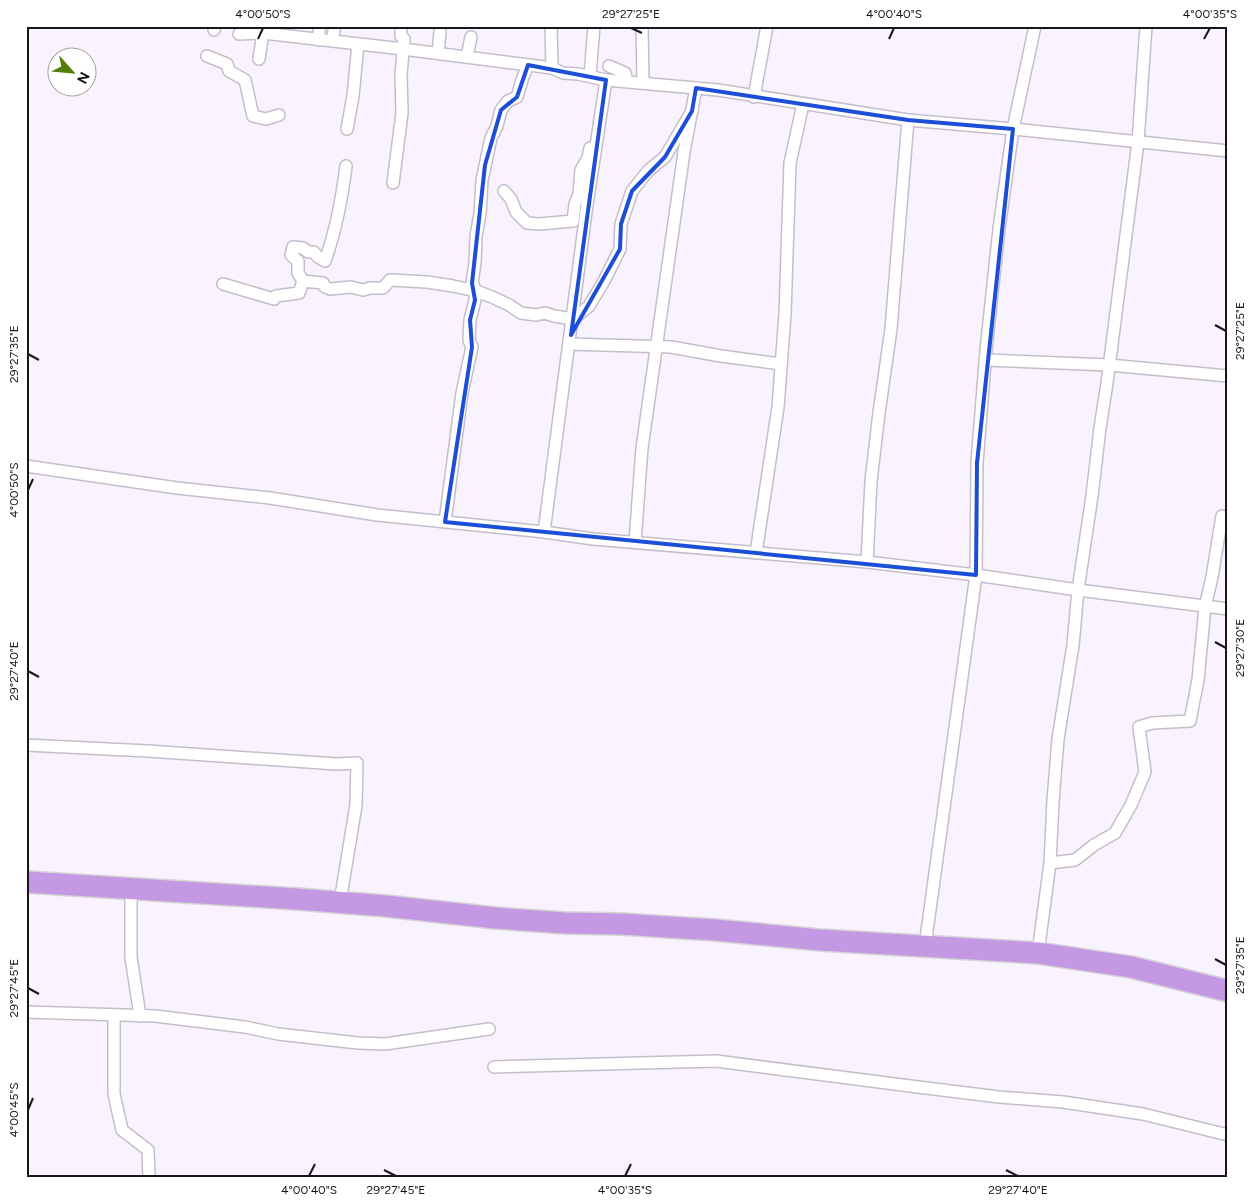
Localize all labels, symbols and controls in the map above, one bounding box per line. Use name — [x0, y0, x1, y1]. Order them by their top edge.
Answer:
text: 4°00'50"S — [235, 7, 291, 21]
text: 29°27'25"E — [602, 7, 660, 21]
text: 4°00'40"S — [866, 7, 922, 21]
text: 4°00'35"S — [1183, 7, 1237, 21]
north arrow — [48, 48, 98, 98]
text: N — [73, 69, 93, 86]
text: 29°27'25"E — [1233, 302, 1247, 360]
text: 29°27'35"E — [7, 325, 21, 383]
text: 4°00'50"S — [7, 462, 21, 518]
text: 29°27'30"E — [1233, 619, 1247, 677]
text: 29°27'40"E — [7, 641, 21, 701]
text: 29°27'35"E — [1233, 936, 1247, 994]
text: 29°27'45"E — [7, 959, 21, 1017]
text: 4°00'45"S — [7, 1082, 21, 1138]
text: 4°00'40"S — [281, 1183, 337, 1197]
text: 29°27'45"E — [367, 1183, 425, 1197]
text: 4°00'35"S — [598, 1183, 652, 1197]
text: 29°27'40"E — [988, 1183, 1048, 1197]

